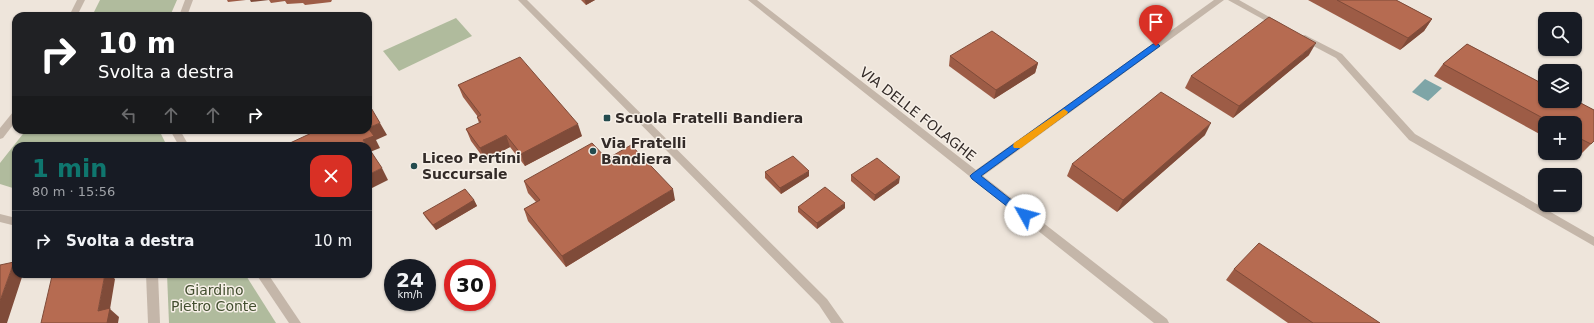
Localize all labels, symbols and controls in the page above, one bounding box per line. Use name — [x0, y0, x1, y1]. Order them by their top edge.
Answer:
pin — [1139, 5, 1173, 46]
icon: arrive — [1145, 11, 1167, 33]
map controls — [1538, 12, 1582, 212]
button: search — [1538, 12, 1582, 56]
text: 10 m — [98, 27, 176, 60]
icon: right — [32, 28, 84, 80]
text: Svolta a destra — [98, 61, 234, 82]
street label: VIA DELLE FOLAGHE — [857, 64, 979, 164]
button: layers — [1538, 64, 1582, 108]
icon: left — [118, 104, 140, 126]
icon: ahead — [160, 104, 182, 126]
icon: ahead — [202, 104, 224, 126]
icon: right — [244, 104, 266, 126]
place label: Scuola Fratelli Bandiera — [615, 110, 803, 126]
marker: Scuola Fratelli Bandiera — [602, 113, 612, 123]
button: + — [1538, 116, 1582, 160]
place label: Via Fratelli Bandiera — [601, 135, 686, 167]
marker: Via Fratelli Bandiera — [588, 146, 598, 156]
place label: Liceo Pertini Succursale — [422, 150, 521, 182]
text: 1 min — [32, 155, 107, 183]
button: close — [310, 155, 352, 197]
marker: Liceo Pertini Succursale — [409, 161, 419, 171]
button: − — [1538, 168, 1582, 212]
text: 80 m · 15:56 — [32, 184, 115, 199]
position arrow — [1004, 194, 1046, 236]
icon: right — [32, 230, 54, 252]
text: Svolta a destra — [66, 232, 194, 250]
text: 10 m — [314, 232, 352, 250]
speed limit sign: 30 — [444, 259, 496, 311]
text: 24 — [396, 268, 424, 292]
park label: Giardino Pietro Conte — [171, 282, 257, 314]
text: km/h — [397, 289, 423, 300]

